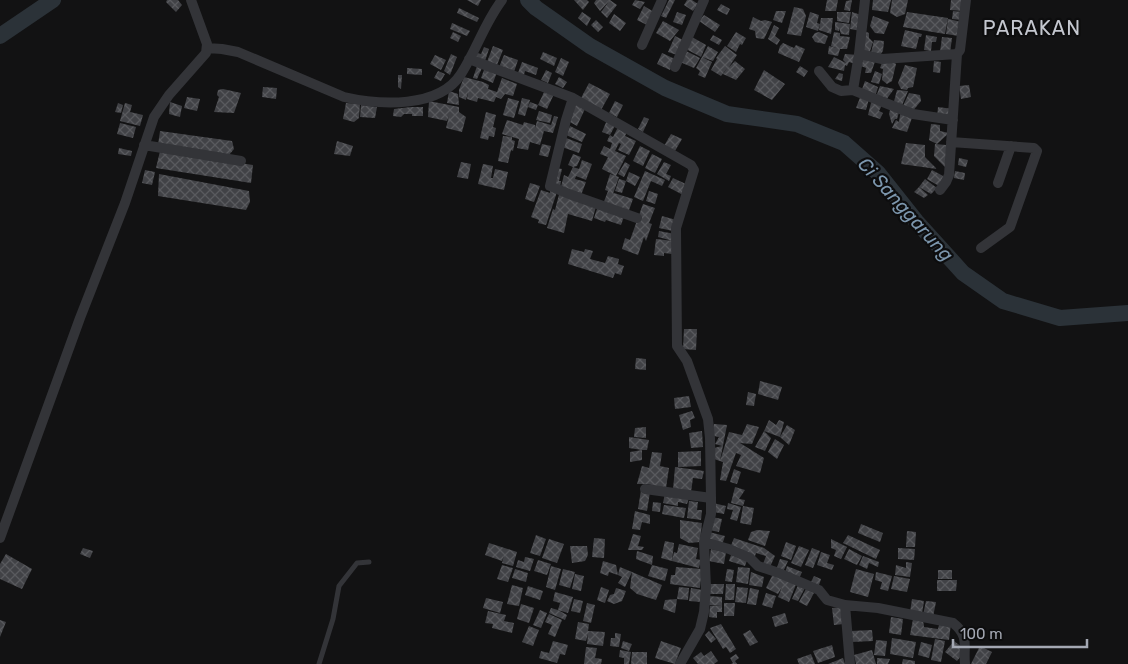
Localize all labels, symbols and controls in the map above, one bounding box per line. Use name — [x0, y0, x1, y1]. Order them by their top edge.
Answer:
district label: PARAKAN — [983, 16, 1081, 40]
water label: Ci Sanggarung — [853, 153, 958, 266]
scale bar — [953, 616, 1087, 648]
text: 100 m — [960, 625, 1002, 643]

